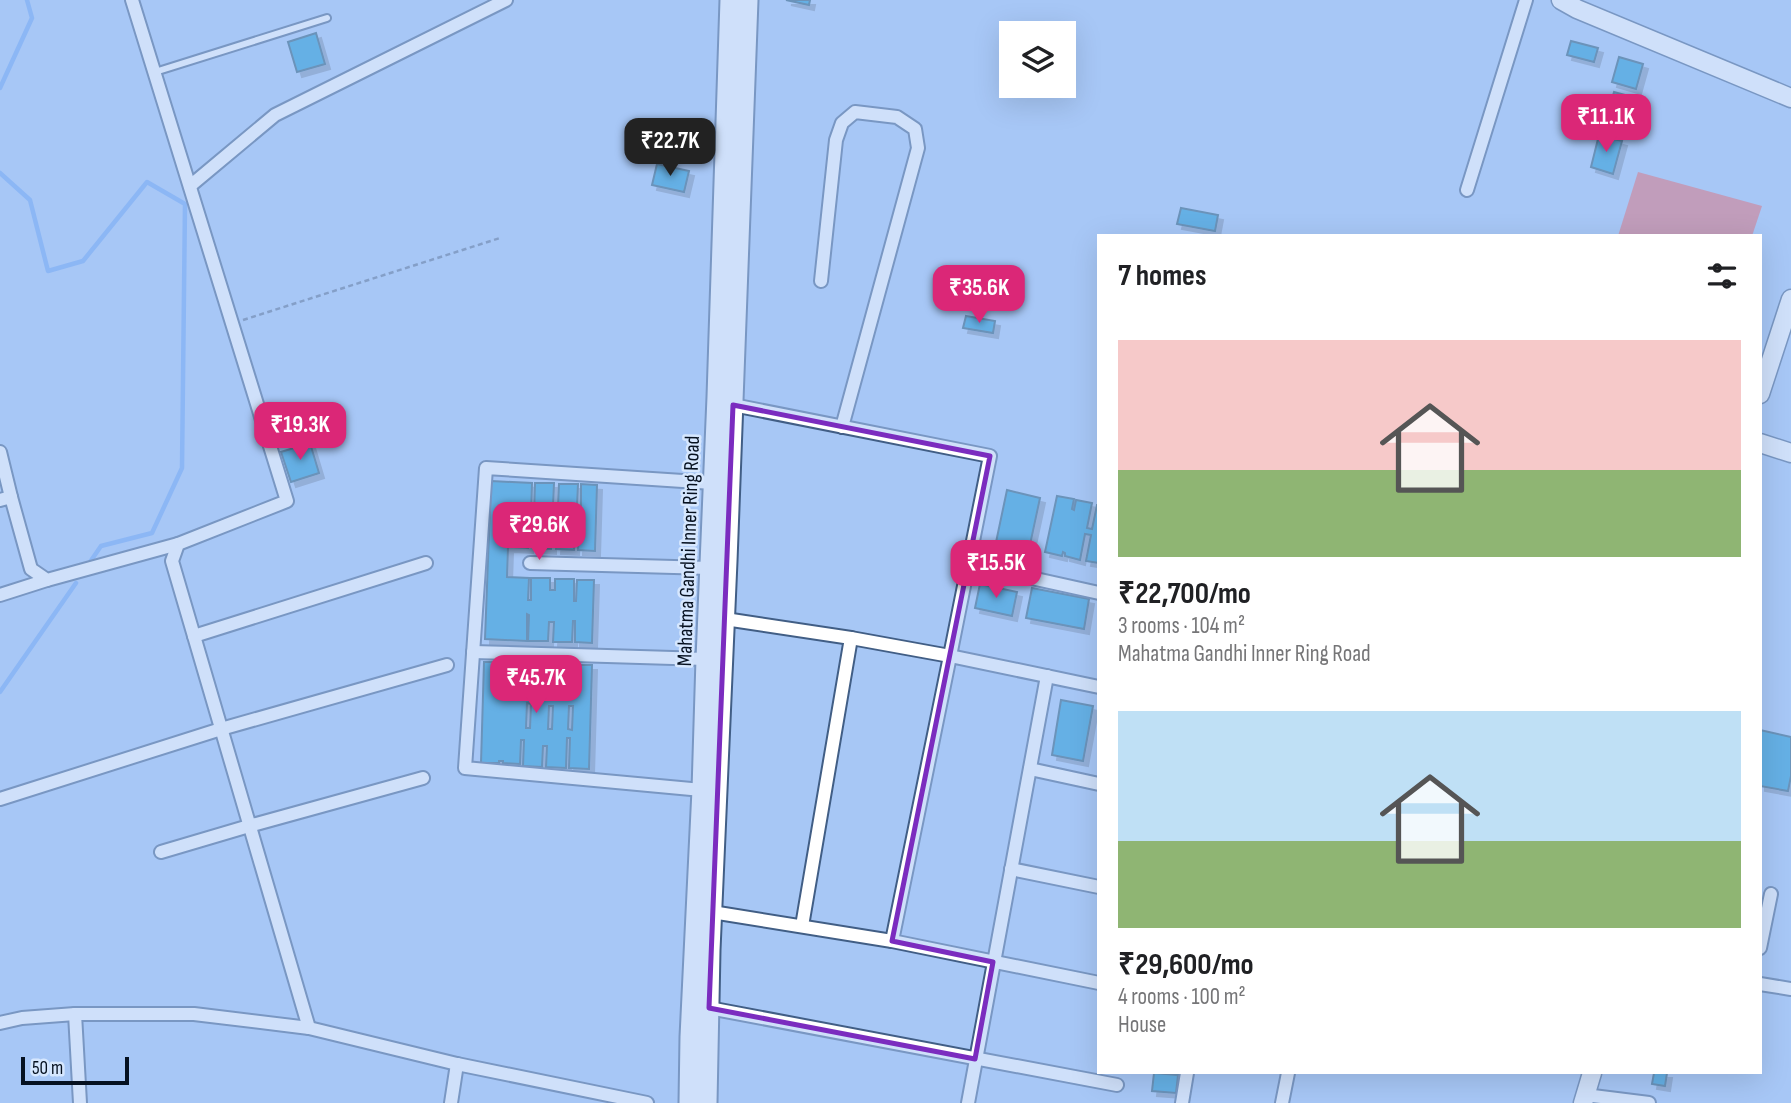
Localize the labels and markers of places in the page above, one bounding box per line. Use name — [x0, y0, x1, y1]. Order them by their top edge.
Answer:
pin: ₹11.1K — [1549, 94, 1663, 154]
pin: ₹22.7K — [613, 118, 727, 178]
pin: ₹35.6K — [922, 266, 1036, 325]
pin: ₹19.3K — [243, 402, 357, 462]
pin: ₹29.6K — [482, 503, 596, 562]
pin: ₹15.5K — [939, 540, 1053, 600]
pin: ₹45.7K — [479, 656, 593, 715]

